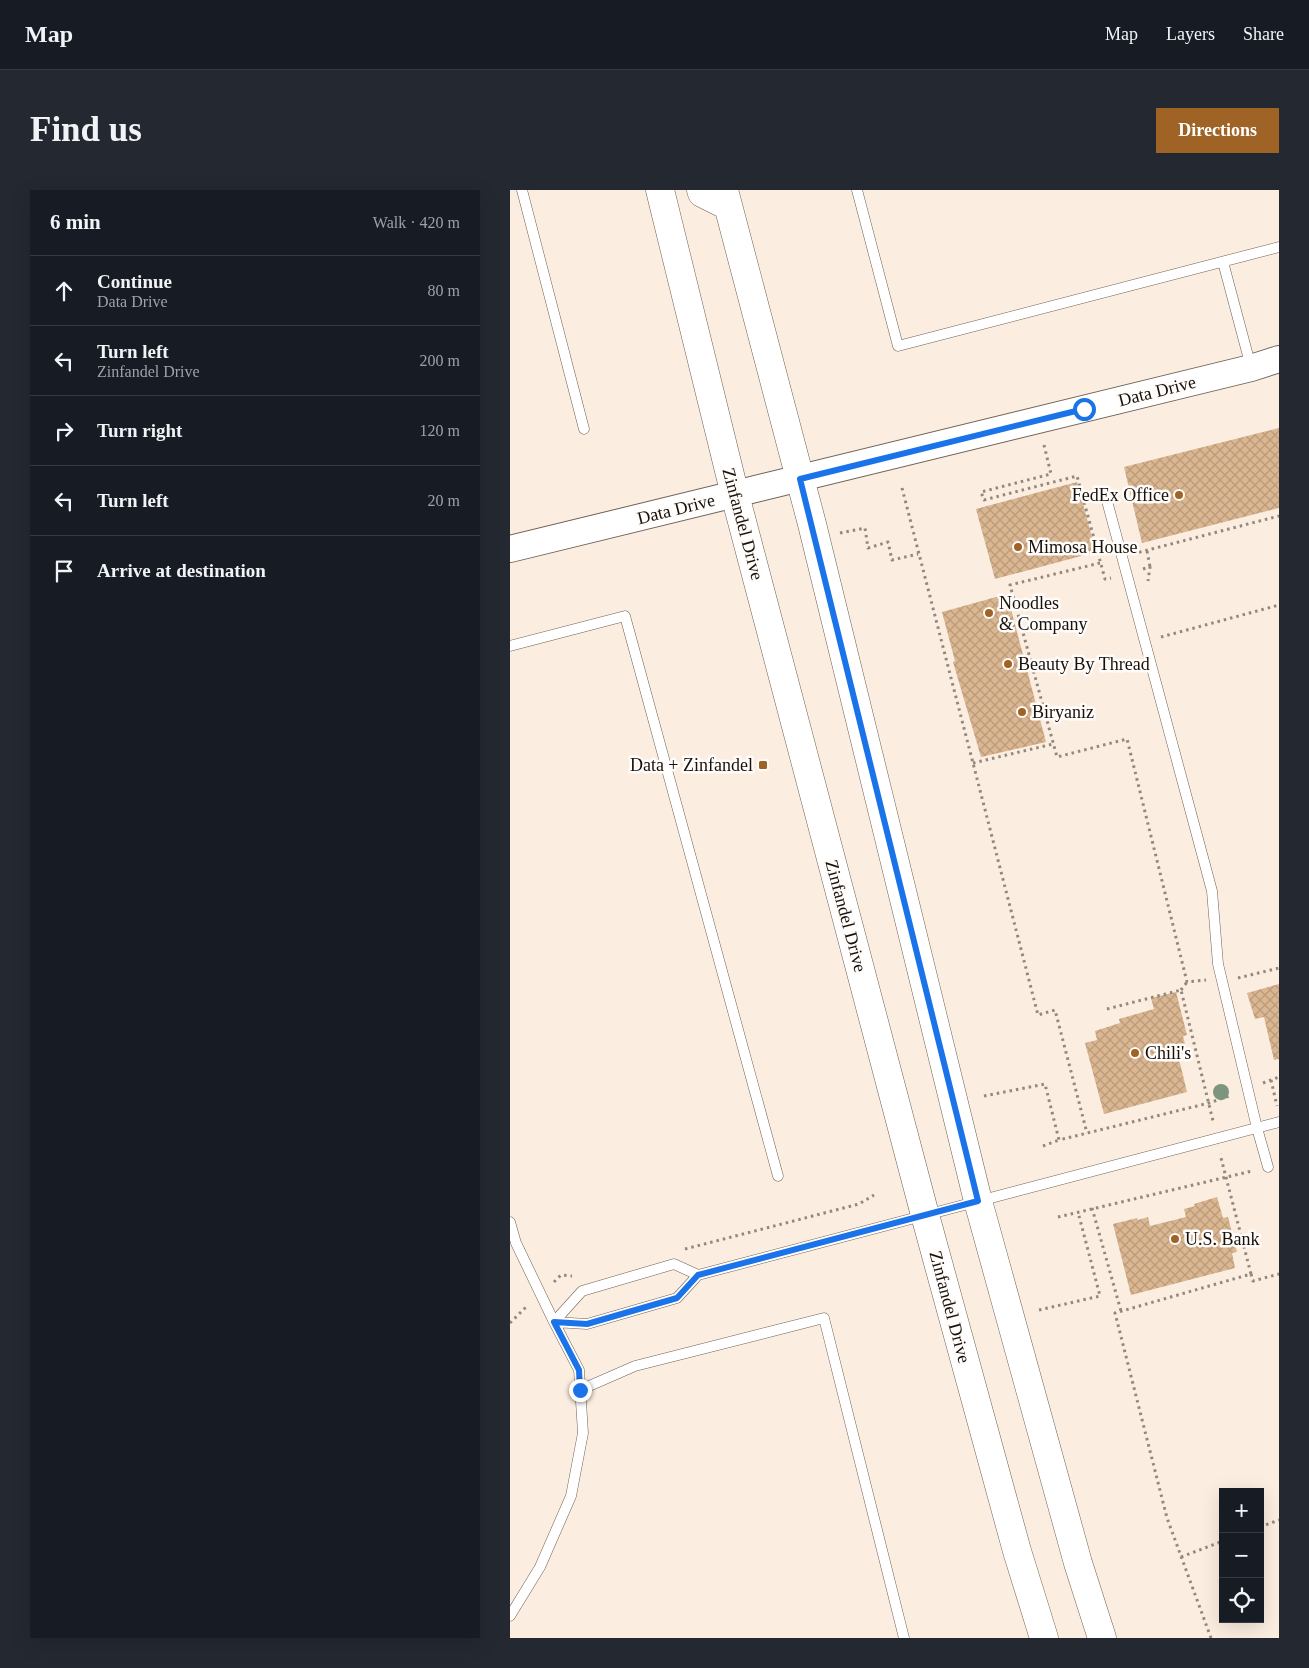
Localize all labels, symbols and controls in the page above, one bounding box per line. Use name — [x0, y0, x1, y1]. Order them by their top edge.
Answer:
text: Map — [25, 21, 73, 47]
text: Map — [1105, 24, 1138, 44]
text: Layers — [1166, 24, 1215, 44]
text: Share — [1243, 24, 1284, 44]
button: Directions — [1156, 108, 1279, 153]
text: Find us — [30, 110, 142, 149]
text: 6 min — [50, 210, 101, 234]
text: Walk · 420 m — [373, 214, 460, 231]
text: Continue — [97, 271, 172, 292]
icon: ahead — [50, 277, 78, 305]
text: 80 m — [428, 282, 460, 299]
text: Data Drive — [97, 293, 168, 310]
text: Turn left — [97, 341, 169, 362]
icon: left — [50, 347, 78, 375]
text: 200 m — [420, 352, 460, 369]
text: Zinfandel Drive — [97, 363, 200, 380]
street label: Data Drive — [1116, 372, 1198, 410]
route start — [1073, 398, 1096, 421]
icon: right — [50, 417, 78, 445]
text: Turn right — [97, 420, 182, 441]
text: 120 m — [420, 422, 460, 439]
street label: Zinfandel Drive — [718, 466, 768, 582]
place label: FedEx Office — [1072, 485, 1169, 505]
icon: left — [50, 487, 78, 515]
marker: FedEx Office — [1173, 489, 1185, 501]
text: Turn left — [97, 490, 169, 511]
street label: Data Drive — [635, 490, 717, 528]
text: 20 m — [428, 492, 460, 509]
place label: Mimosa House — [1028, 537, 1138, 557]
marker: Mimosa House — [1012, 541, 1024, 553]
icon: arrive — [50, 557, 78, 585]
text: Arrive at destination — [97, 560, 266, 581]
place label: Noodles & Company — [999, 593, 1088, 634]
marker: Noodles & Company — [983, 607, 995, 619]
place label: Beauty By Thread — [1018, 654, 1150, 674]
marker: Beauty By Thread — [1002, 658, 1014, 670]
place label: Biryaniz — [1032, 702, 1094, 722]
marker: Biryaniz — [1016, 706, 1028, 718]
place label: Data + Zinfandel — [630, 755, 753, 775]
marker: Data + Zinfandel — [757, 759, 769, 771]
street label: Zinfandel Drive — [821, 858, 871, 974]
place label: Chili's — [1145, 1043, 1191, 1063]
marker: Chili's — [1129, 1047, 1141, 1059]
place label: U.S. Bank — [1185, 1229, 1260, 1249]
marker: U.S. Bank — [1169, 1233, 1181, 1245]
street label: Zinfandel Drive — [925, 1249, 975, 1365]
route end — [569, 1379, 592, 1402]
map controls — [1219, 1488, 1264, 1623]
button: + — [1219, 1488, 1264, 1533]
button: − — [1219, 1533, 1264, 1578]
button: locate — [1219, 1578, 1264, 1623]

